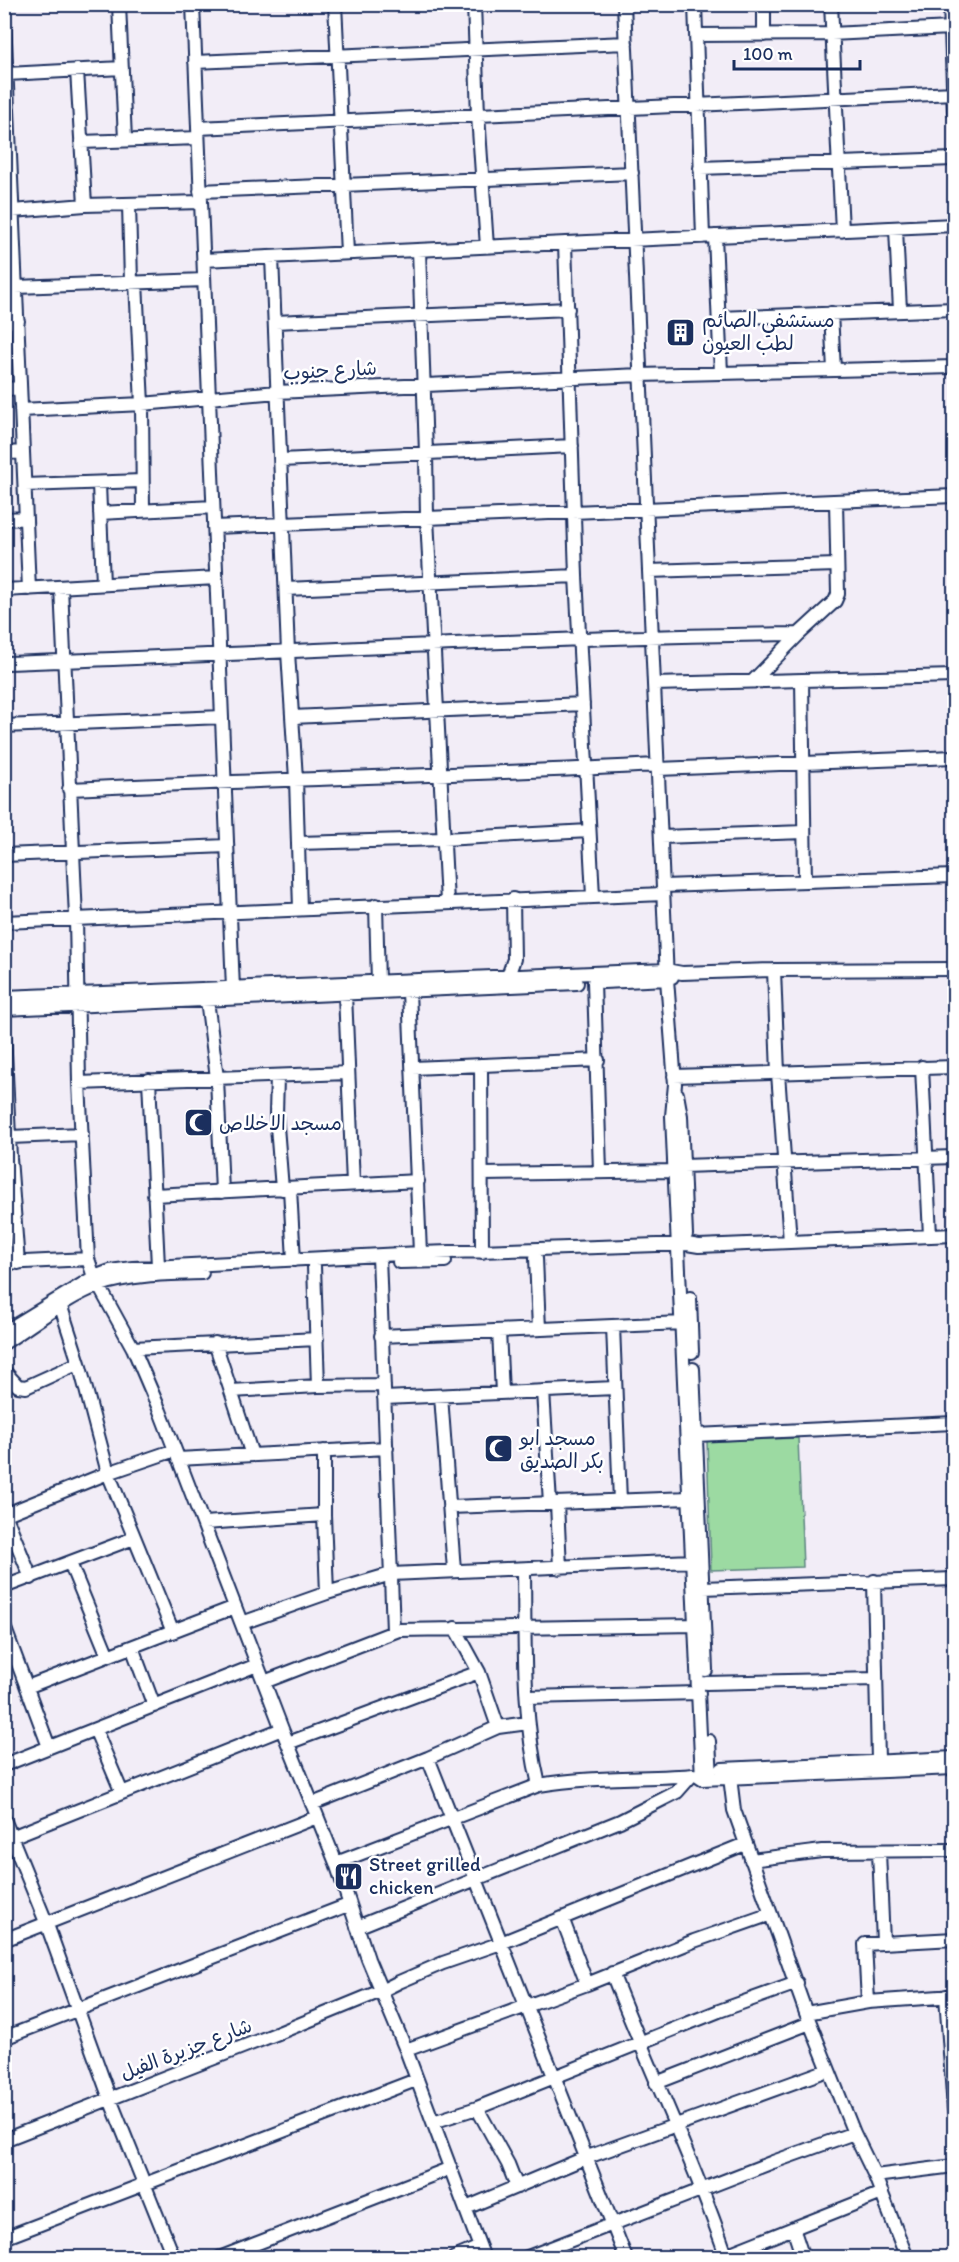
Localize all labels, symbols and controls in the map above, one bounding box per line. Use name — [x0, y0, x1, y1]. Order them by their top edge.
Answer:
scale bar — [734, 33, 860, 71]
text: 100 m — [743, 43, 793, 65]
place label: مستشفي الصائم لطب العيون — [702, 308, 835, 356]
building icon: مستشفي الصائم لطب العيون — [665, 316, 697, 348]
street label: شارع جنوب — [282, 356, 378, 386]
mosque icon: مسجد الاخلاص — [182, 1107, 214, 1139]
place label: مسجد الاخلاص — [219, 1111, 342, 1135]
place label: مسجد ابو بكر الصديق — [518, 1426, 604, 1473]
mosque icon: مسجد ابو بكر الصديق — [483, 1433, 515, 1465]
place label: Street grilled chicken — [369, 1852, 481, 1899]
restaurant icon: Street grilled chicken — [332, 1860, 364, 1892]
street label: شارع جزيرة الفيل — [117, 2013, 256, 2087]

